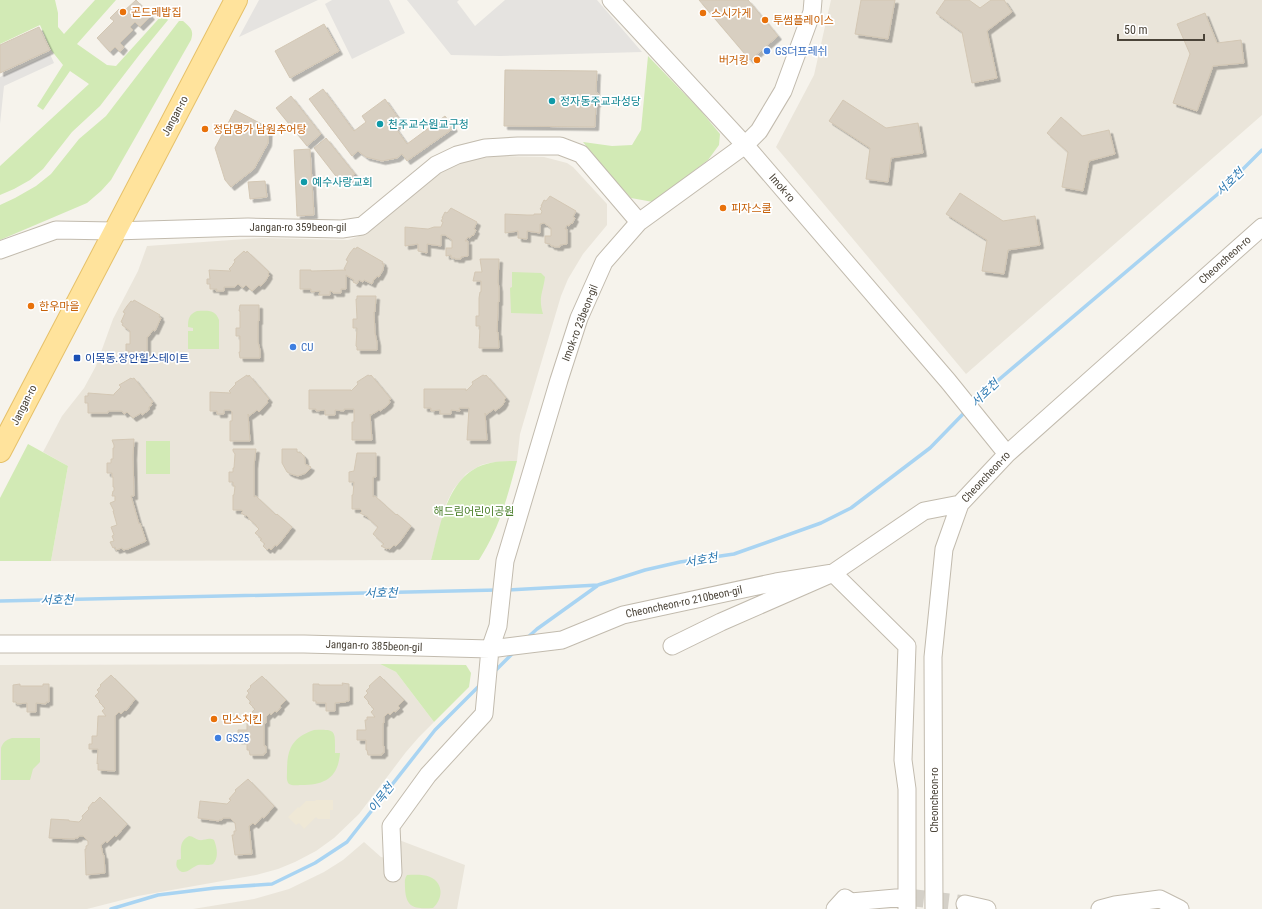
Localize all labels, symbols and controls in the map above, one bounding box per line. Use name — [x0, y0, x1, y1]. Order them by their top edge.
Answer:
place label: 곤드레밥집 — [131, 6, 182, 19]
marker: 곤드레밥집 — [118, 7, 128, 17]
place label: 스시가게 — [711, 7, 751, 20]
marker: 스시가게 — [698, 8, 708, 18]
place label: 투썸플레이스 — [773, 14, 834, 27]
marker: 투썸플레이스 — [760, 15, 770, 25]
scale bar — [1118, 16, 1204, 42]
text: 50 m — [1124, 23, 1148, 37]
place label: GS더프레쉬 — [775, 45, 828, 58]
marker: GS더프레쉬 — [762, 46, 772, 56]
place label: 버거킹 — [719, 54, 749, 67]
marker: 버거킹 — [752, 55, 762, 65]
street label: Jangan-ro — [159, 93, 191, 138]
place label: 정자동주교과성당 — [560, 95, 641, 108]
marker: 정자동주교과성당 — [547, 96, 557, 106]
place label: 천주교수원교구청 — [388, 118, 469, 131]
marker: 천주교수원교구청 — [375, 119, 385, 129]
place label: 정담명가 남원추어탕 — [213, 123, 307, 136]
marker: 정담명가 남원추어탕 — [200, 124, 210, 134]
water label: 서호천 — [1213, 164, 1248, 199]
street label: Imok-ro — [766, 171, 798, 205]
place label: 예수사랑교회 — [312, 176, 373, 189]
marker: 예수사랑교회 — [299, 177, 309, 187]
place label: 피자스쿨 — [731, 202, 771, 215]
marker: 피자스쿨 — [718, 203, 728, 213]
street label: Jangan-ro 359beon-gil — [250, 221, 346, 234]
street label: Cheoncheon-ro — [1196, 233, 1254, 287]
street label: Imok-ro 23beon-gil — [559, 283, 601, 363]
place label: 한우마을 — [39, 300, 79, 313]
marker: 한우마을 — [26, 301, 36, 311]
place label: CU — [301, 341, 313, 354]
marker: CU — [288, 342, 298, 352]
place label: 이목동.장안힐스테이트 — [85, 352, 189, 365]
marker: 이목동.장안힐스테이트 — [72, 353, 82, 363]
water label: 서호천 — [968, 375, 1003, 410]
street label: Jangan-ro — [8, 382, 40, 427]
street label: Cheoncheon-ro — [959, 448, 1013, 505]
park label: 해드림어린이공원 — [434, 505, 514, 518]
water label: 서호천 — [683, 550, 720, 570]
street label: Cheoncheon-ro 210beon-gil — [624, 583, 744, 621]
water label: 서호천 — [364, 586, 400, 600]
water label: 서호천 — [40, 593, 76, 607]
street label: Jangan-ro 385beon-gil — [325, 638, 423, 654]
place label: 민스치킨 — [222, 713, 262, 726]
marker: 민스치킨 — [209, 714, 219, 724]
place label: GS25 — [226, 732, 249, 745]
marker: GS25 — [213, 733, 223, 743]
street label: Cheoncheon-ro — [928, 767, 941, 833]
water label: 이목천 — [365, 779, 398, 815]

